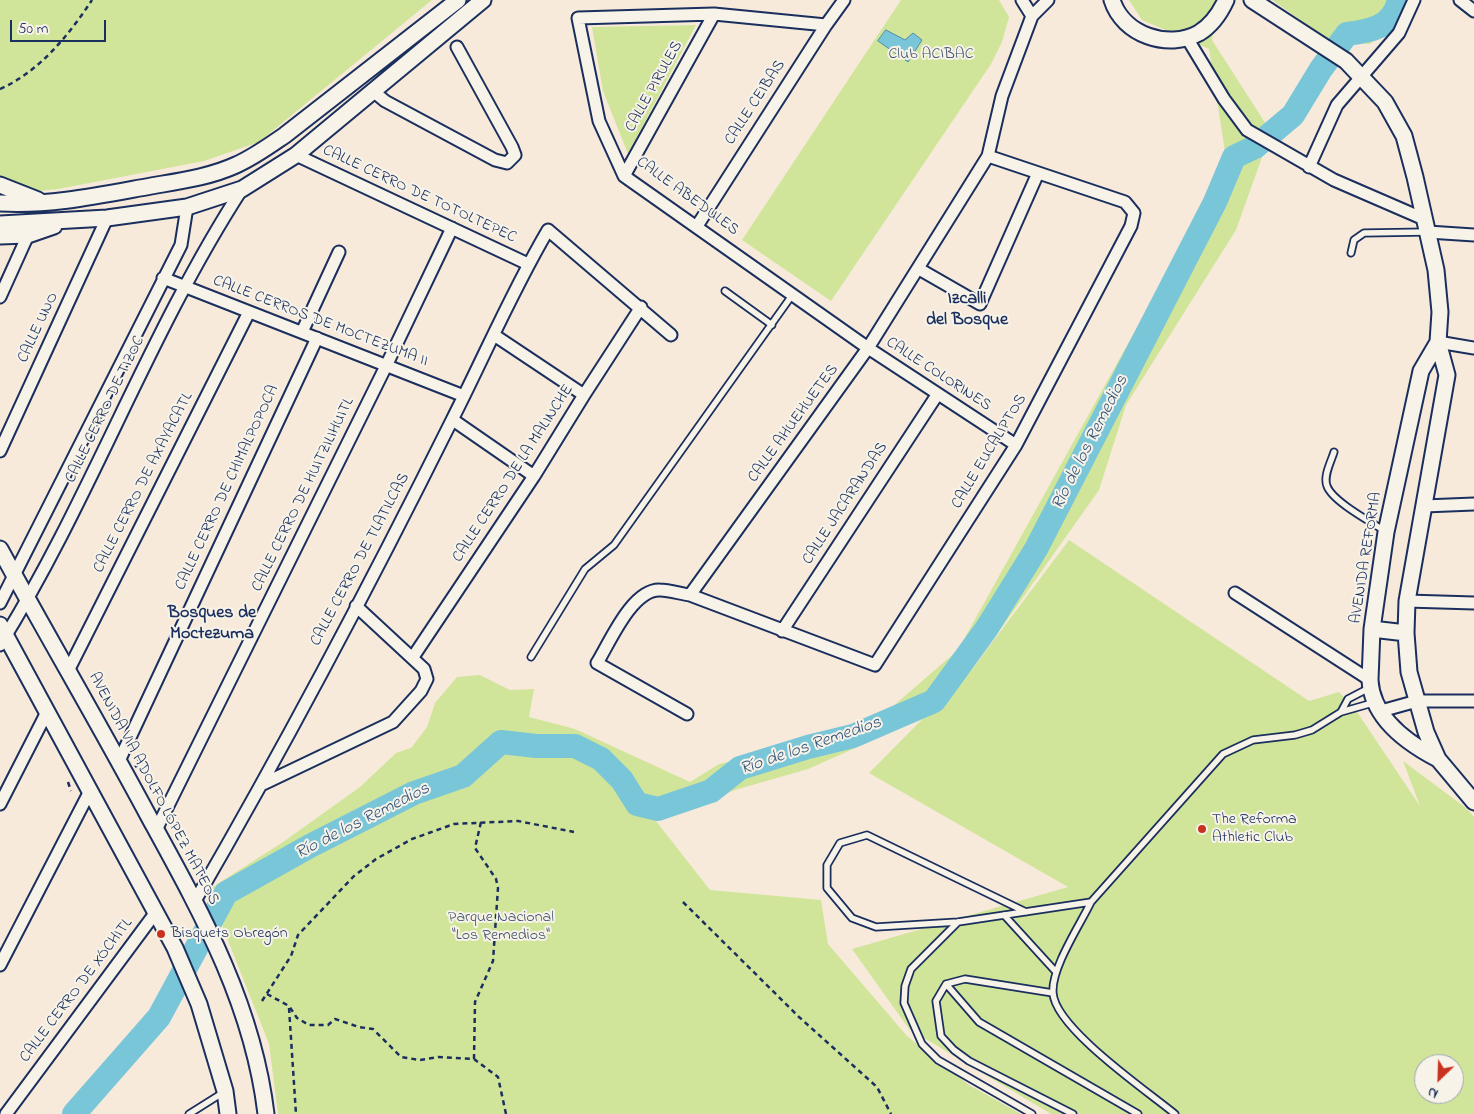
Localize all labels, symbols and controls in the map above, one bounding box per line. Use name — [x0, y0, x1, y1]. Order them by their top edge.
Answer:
scale bar — [12, 10, 109, 42]
text: 50 m — [18, 18, 48, 40]
street label: CALLE PIRULES — [622, 38, 688, 136]
park label: Club ACIBAC — [889, 45, 973, 65]
street label: CALLE CEIBAS — [721, 57, 791, 149]
street label: CALLE CERRO DE TOTOLTEPEC — [319, 142, 519, 248]
street label: CALLE ABEDULES — [632, 153, 742, 241]
street label: CALLE CERROS DE MOCTEZUMA II — [210, 272, 430, 372]
district label: Izcalli del Bosque — [926, 289, 1008, 332]
street label: CALLE UNO — [14, 290, 64, 366]
street label: CALLE CERRO DE TIZOC — [62, 333, 150, 487]
street label: CALLE COLORINES — [882, 334, 994, 416]
street label: CALLE AHUEHUETES — [745, 361, 843, 487]
water label: Río de los Remedios — [1048, 372, 1134, 514]
street label: CALLE CERRO DE CHIMALPOPOCA — [172, 382, 284, 594]
street label: CALLE CERRO DE LA MALINCHE — [449, 382, 579, 566]
street label: CALLE CERRO DE AXAYACATL — [90, 389, 198, 577]
street label: CALLE EUCALIPTOS — [948, 391, 1032, 513]
street label: CALLE CERRO DE HUITZILIHUITL — [249, 395, 359, 595]
street label: CALLE JACARANDAS — [799, 439, 893, 569]
street label: CALLE CERRO DE TLATILCAS — [307, 470, 415, 650]
street label: AVENIDA REFORMA — [1347, 491, 1387, 625]
district label: Bosques de Moctezuma — [168, 603, 256, 646]
street label: AVENIDA VIA ADOLFO LÓPEZ MATEOS — [83, 669, 223, 909]
water label: Río de los Remedios — [738, 713, 884, 781]
water label: Río de los Remedios — [292, 779, 434, 865]
place label: The Reforma Athletic Club — [1212, 810, 1297, 848]
marker: The Reforma Athletic Club — [1196, 823, 1208, 835]
park label: Parque Nacional "Los Remedios" — [448, 908, 554, 946]
street label: CALLE CERRO DE XÓCHITL — [16, 915, 138, 1067]
place label: Bisquets Obregón — [171, 924, 288, 944]
marker: Bisquets Obregón — [155, 928, 167, 940]
north arrow — [1414, 1054, 1464, 1104]
text: N — [1425, 1081, 1442, 1104]

